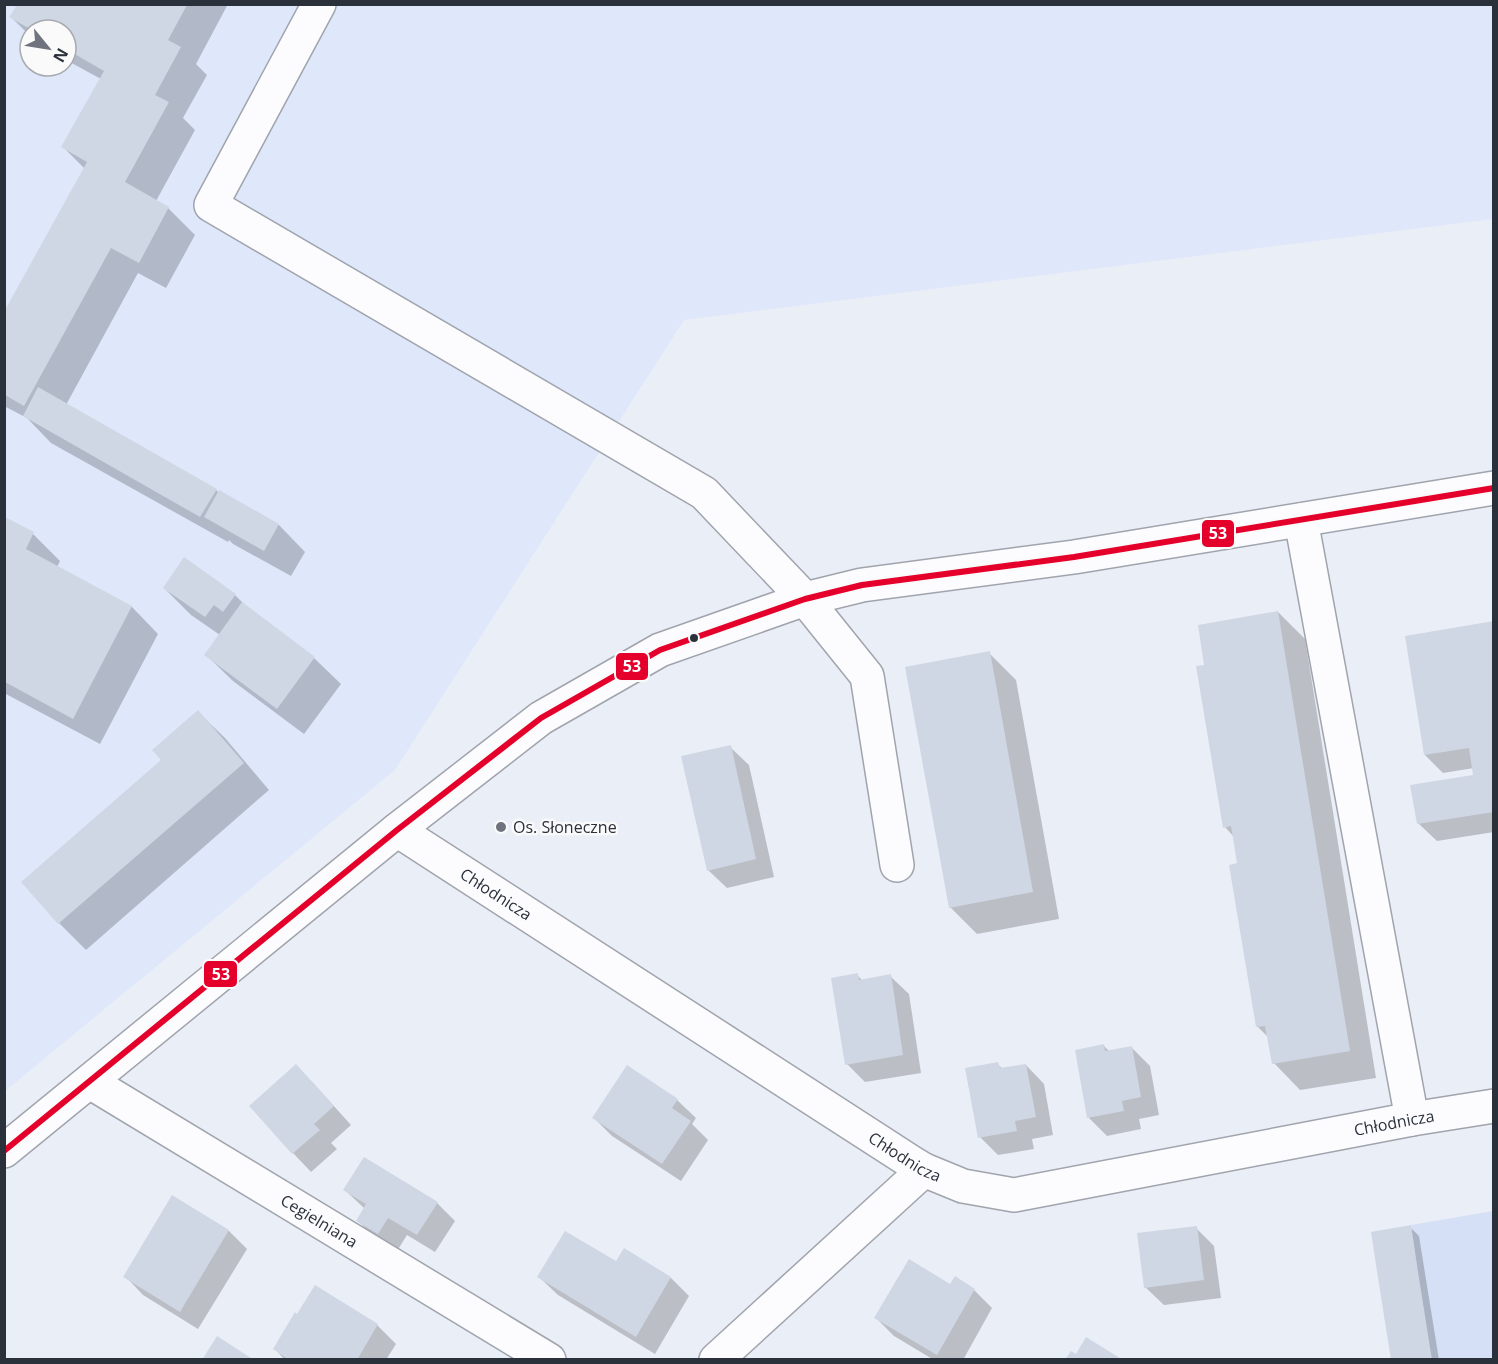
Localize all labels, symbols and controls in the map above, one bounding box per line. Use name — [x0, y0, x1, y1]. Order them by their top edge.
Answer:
north arrow — [18, 18, 78, 78]
text: N — [48, 44, 74, 67]
line badge: 53 — [1201, 519, 1235, 548]
text: 53 — [1209, 522, 1227, 544]
unlabelled marker — [688, 632, 700, 644]
line badge: 53 — [615, 652, 649, 681]
text: 53 — [623, 655, 641, 677]
place label: Os. Słoneczne — [513, 816, 617, 838]
marker: Os. Słoneczne — [494, 820, 508, 834]
street label: Chłodnicza — [456, 863, 536, 925]
line badge: 53 — [203, 960, 238, 988]
text: 53 — [212, 963, 230, 985]
street label: Chłodnicza — [1352, 1105, 1436, 1141]
street label: Chłodnicza — [864, 1126, 944, 1187]
street label: Cegielniana — [277, 1189, 362, 1253]

